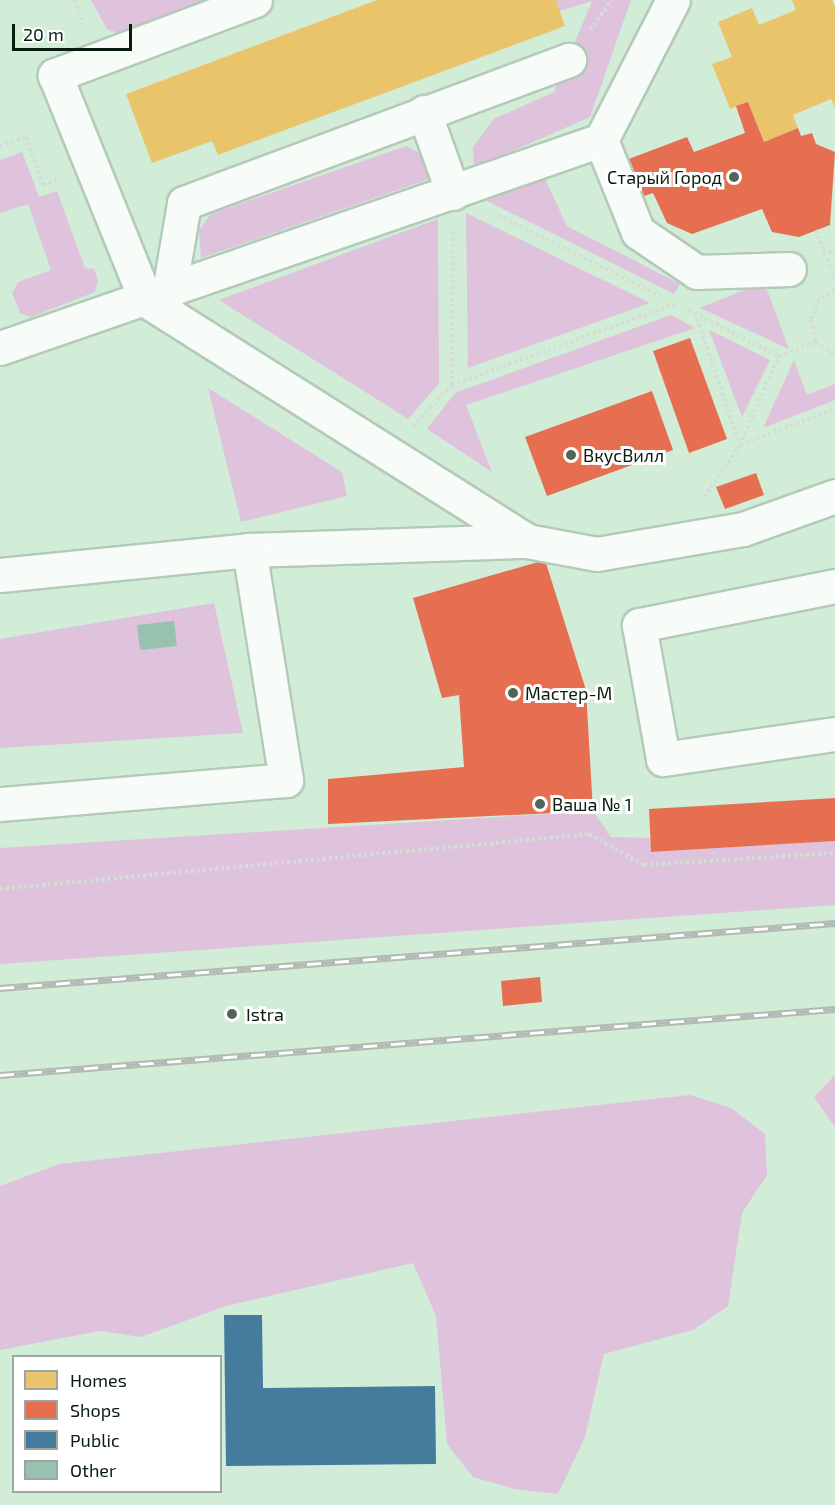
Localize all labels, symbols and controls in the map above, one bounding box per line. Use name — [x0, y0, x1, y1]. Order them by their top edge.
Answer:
scale bar — [15, 12, 135, 50]
text: 20 m — [23, 23, 64, 45]
place label: Старый Город — [607, 166, 722, 188]
marker: Старый Город — [727, 170, 741, 184]
place label: ВкусВилл — [583, 444, 664, 466]
marker: ВкусВилл — [564, 448, 578, 462]
place label: Мастер-М — [525, 682, 612, 704]
marker: Мастер-М — [506, 686, 520, 700]
place label: Ваша № 1 — [552, 793, 632, 815]
marker: Ваша № 1 — [533, 797, 547, 811]
place label: Istra — [246, 1003, 284, 1025]
marker: Istra — [223, 1005, 241, 1023]
legend — [12, 1355, 222, 1493]
text: Homes — [70, 1369, 127, 1391]
text: Shops — [70, 1399, 120, 1421]
text: Public — [70, 1429, 120, 1451]
text: Other — [70, 1459, 116, 1481]

